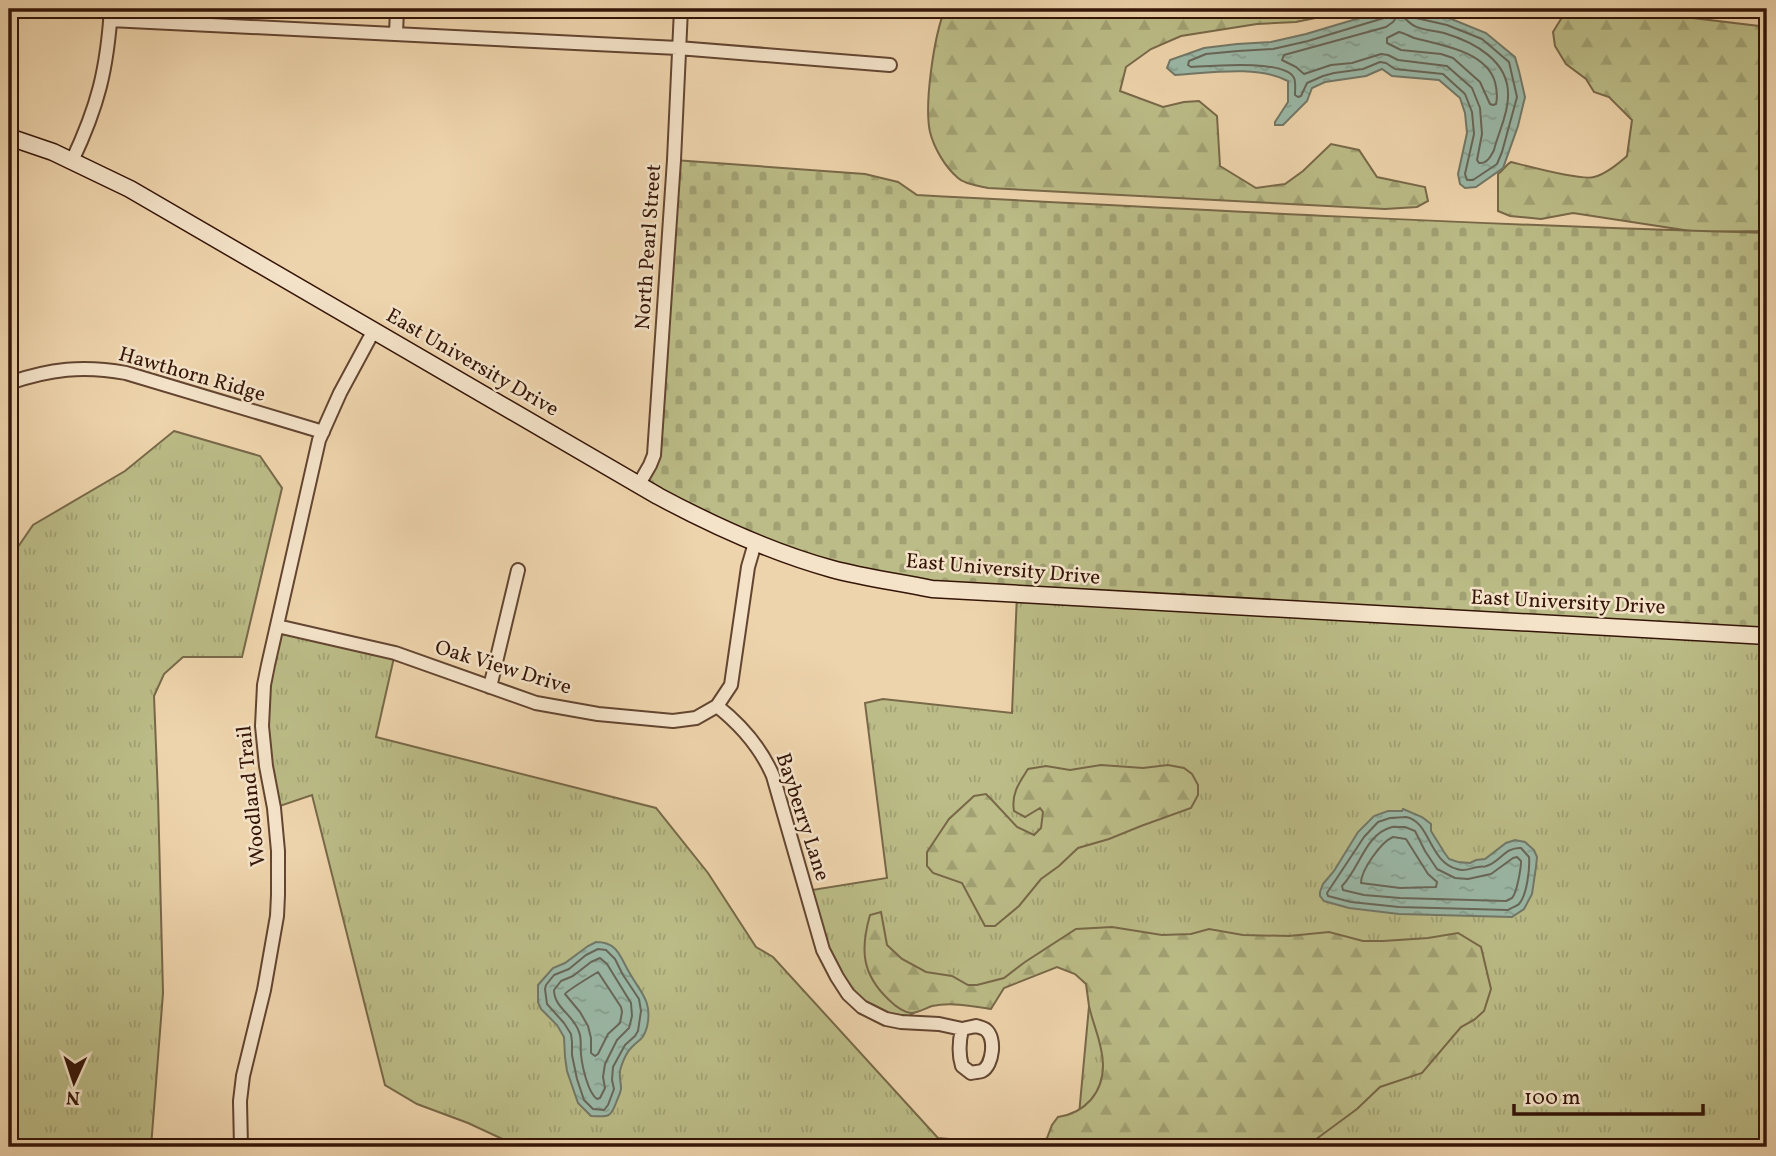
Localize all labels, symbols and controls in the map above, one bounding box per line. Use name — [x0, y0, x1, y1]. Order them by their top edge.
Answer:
street label: North Pearl Street — [629, 163, 669, 331]
street label: East University Drive — [380, 302, 564, 424]
street label: Hawthorn Ridge — [115, 340, 269, 410]
street label: East University Drive — [905, 547, 1102, 593]
street label: East University Drive — [1470, 583, 1666, 623]
street label: Oak View Drive — [431, 633, 575, 703]
street label: Woodland Trail — [230, 724, 274, 868]
street label: Bayberry Lane — [768, 749, 836, 885]
north arrow — [38, 1048, 108, 1118]
scale bar — [1514, 1072, 1702, 1116]
text: N — [65, 1084, 81, 1110]
text: 100 m — [1524, 1084, 1581, 1113]

